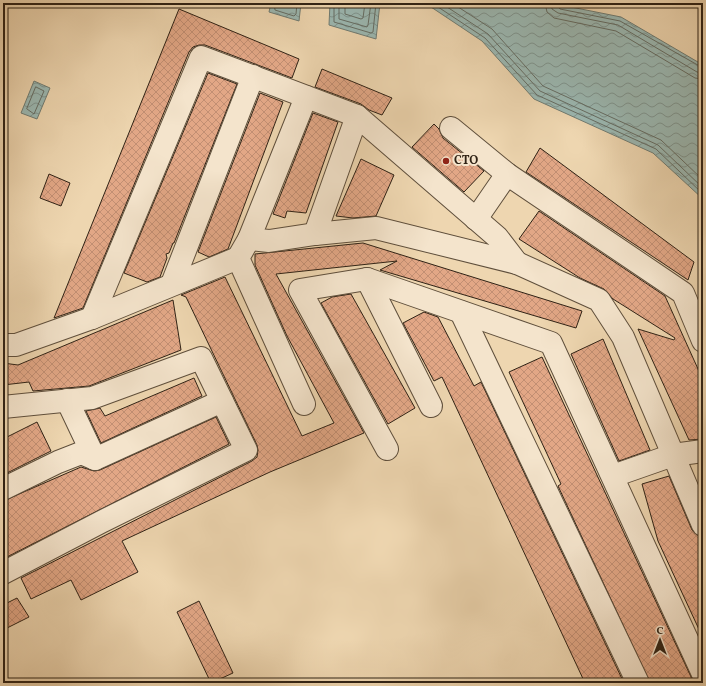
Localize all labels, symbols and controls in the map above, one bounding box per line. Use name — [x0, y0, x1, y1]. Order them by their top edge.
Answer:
place label: СТО — [454, 153, 478, 169]
marker: СТО — [441, 156, 451, 166]
north arrow — [640, 620, 680, 660]
text: С — [656, 624, 664, 639]

